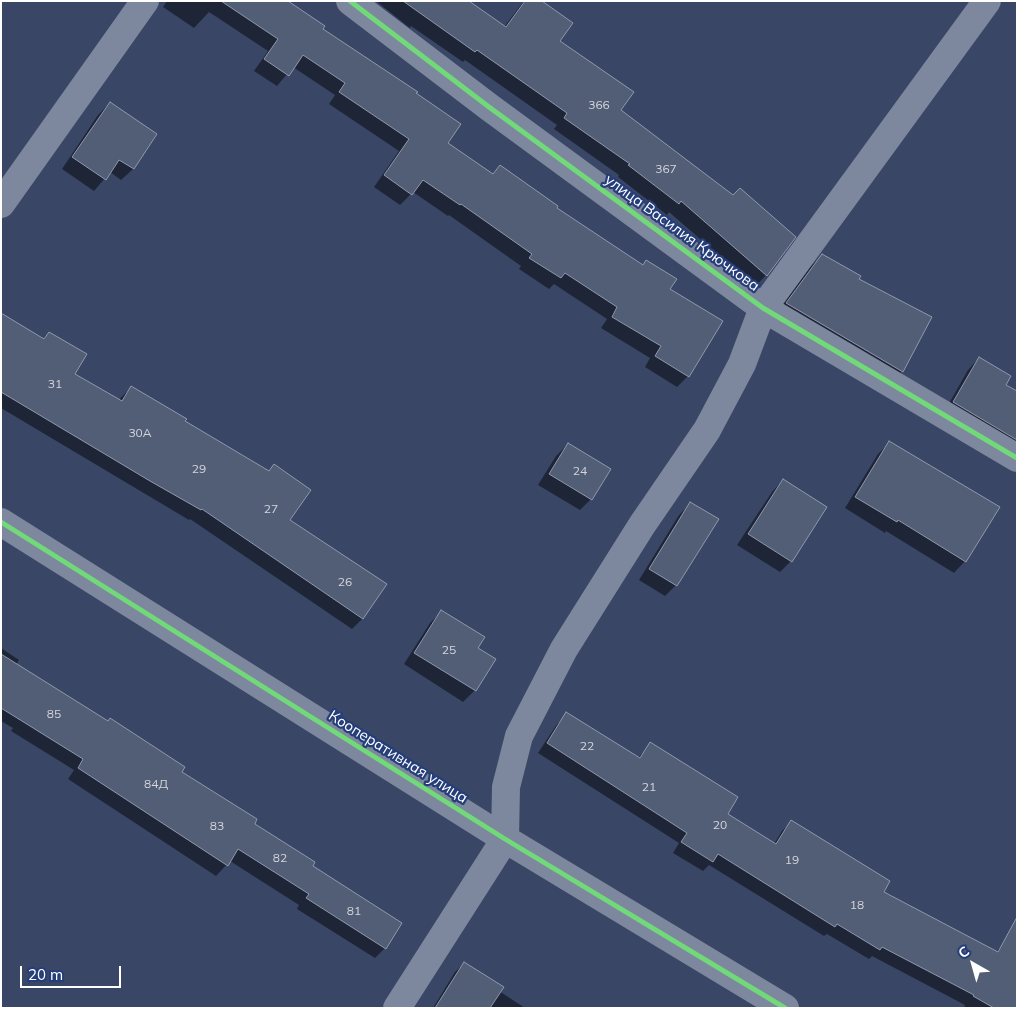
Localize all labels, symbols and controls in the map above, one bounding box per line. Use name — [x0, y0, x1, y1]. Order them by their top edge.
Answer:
house number: 366 — [588, 98, 610, 112]
house number: 367 — [655, 162, 677, 176]
street label: улица Василия Крючкова — [601, 171, 763, 295]
house number: 31 — [48, 377, 62, 391]
house number: 30А — [128, 426, 152, 440]
house number: 29 — [192, 462, 206, 476]
house number: 24 — [573, 464, 587, 478]
house number: 27 — [264, 502, 278, 516]
house number: 26 — [338, 575, 352, 589]
house number: 25 — [442, 643, 456, 657]
house number: 85 — [47, 707, 61, 721]
street label: Кооперативная улица — [325, 707, 471, 807]
house number: 22 — [580, 739, 594, 753]
house number: 84Д — [144, 777, 168, 791]
house number: 21 — [642, 780, 656, 794]
house number: 20 — [713, 818, 727, 832]
house number: 83 — [210, 819, 224, 833]
house number: 82 — [273, 851, 287, 865]
house number: 19 — [785, 853, 799, 867]
house number: 18 — [850, 898, 864, 912]
house number: 81 — [347, 904, 361, 918]
north arrow — [948, 939, 998, 989]
text: С — [954, 942, 973, 962]
scale bar — [22, 956, 124, 988]
text: 20 m — [28, 965, 63, 984]

